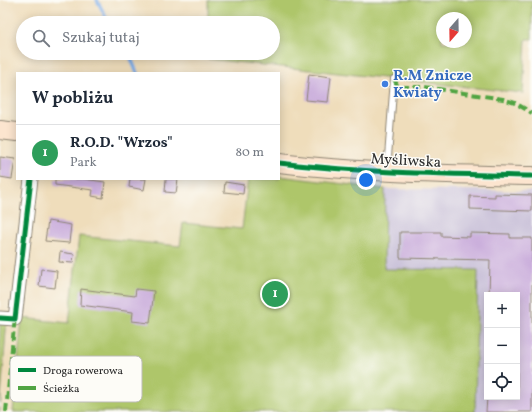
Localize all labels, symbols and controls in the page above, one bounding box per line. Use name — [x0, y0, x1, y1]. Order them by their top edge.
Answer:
north arrow — [436, 12, 472, 48]
search box — [16, 16, 280, 60]
icon: search — [30, 27, 52, 49]
text: Szukaj tutaj — [62, 28, 140, 49]
place label: R.M Znicze Kwiaty — [393, 66, 472, 104]
marker: R.M Znicze Kwiaty — [380, 79, 390, 89]
text: W pobliżu — [32, 87, 113, 110]
text: R.O.D. "Wrzos" — [70, 133, 173, 154]
text: 1 — [42, 144, 48, 162]
text: 80 m — [235, 144, 264, 162]
street label: Myśliwska — [370, 149, 442, 174]
text: Park — [70, 154, 97, 172]
your location — [356, 170, 376, 190]
pin: 1 — [262, 279, 288, 309]
map controls — [484, 292, 520, 400]
button: + — [484, 292, 520, 328]
button: − — [484, 328, 520, 364]
legend — [10, 356, 142, 402]
text: Droga rowerowa — [43, 364, 124, 379]
button: locate — [484, 364, 520, 400]
text: Ścieżka — [43, 382, 80, 397]

